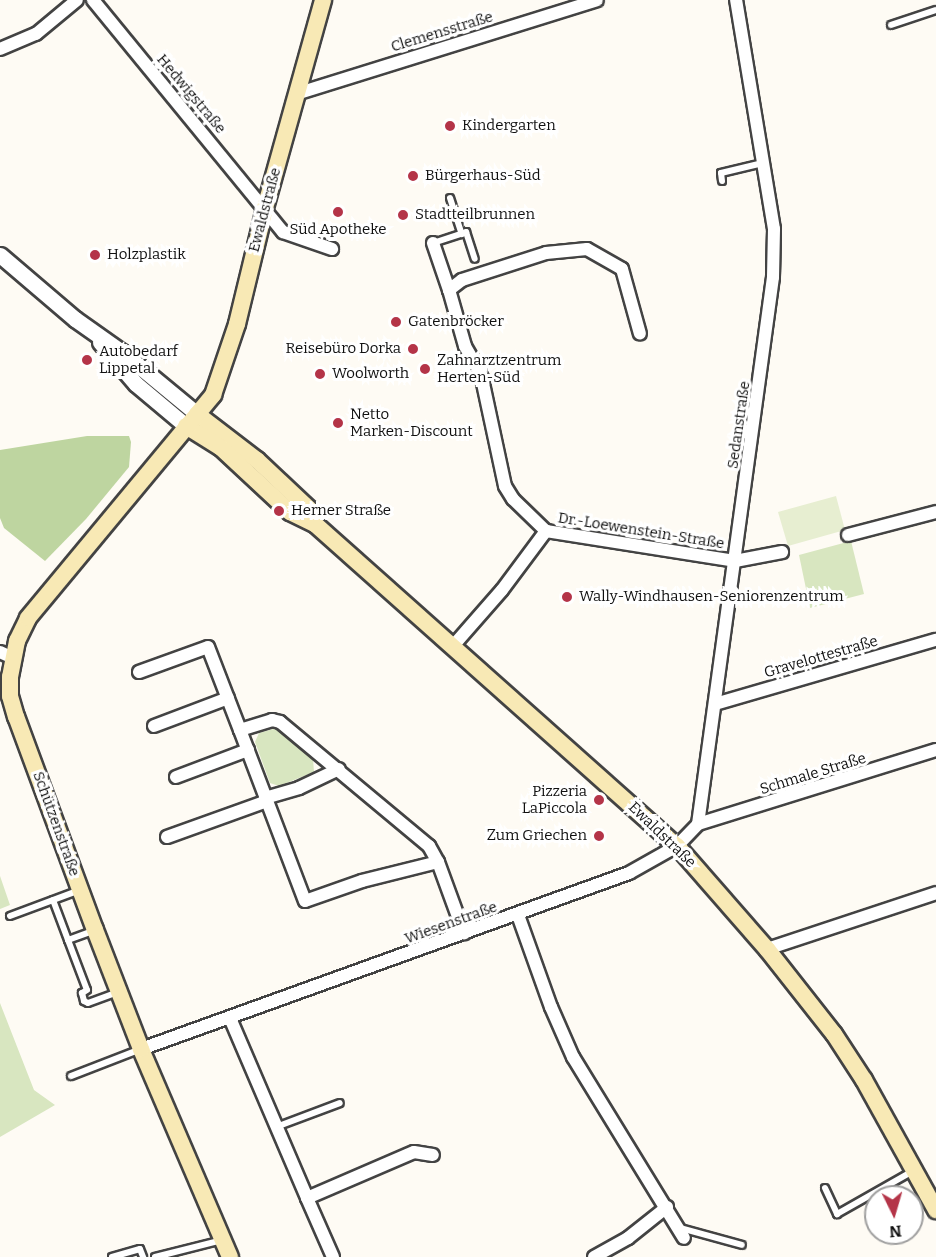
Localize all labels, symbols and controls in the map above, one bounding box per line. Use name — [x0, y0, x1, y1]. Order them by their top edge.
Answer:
street label: Clemensstraße — [389, 8, 495, 56]
street label: Hedwigstraße — [153, 51, 229, 137]
place label: Kindergarten — [462, 117, 556, 135]
marker: Kindergarten — [443, 119, 457, 133]
street label: Ewaldstraße — [245, 166, 285, 254]
place label: Bürgerhaus-Süd — [425, 167, 541, 185]
marker: Bürgerhaus-Süd — [406, 169, 420, 183]
marker: Süd Apotheke — [331, 205, 345, 219]
place label: Stadtteilbrunnen — [415, 206, 535, 224]
marker: Stadtteilbrunnen — [396, 208, 410, 222]
place label: Süd Apotheke — [290, 221, 386, 239]
place label: Holzplastik — [107, 246, 186, 264]
marker: Holzplastik — [88, 248, 102, 262]
place label: Gatenbröcker — [408, 313, 504, 331]
marker: Gatenbröcker — [389, 315, 403, 329]
place label: Reisebüro Dorka — [286, 340, 401, 358]
place label: Autobedarf Lippetal — [99, 342, 178, 377]
marker: Reisebüro Dorka — [406, 342, 420, 356]
place label: Zahnarztzentrum Herten-Süd — [437, 351, 561, 386]
marker: Autobedarf Lippetal — [80, 353, 94, 367]
marker: Zahnarztzentrum Herten-Süd — [418, 362, 432, 376]
place label: Woolworth — [332, 365, 409, 383]
marker: Woolworth — [313, 367, 327, 381]
street label: Sedanstraße — [724, 380, 754, 470]
place label: Netto Marken-Discount — [350, 405, 473, 440]
marker: Netto Marken-Discount — [331, 416, 345, 430]
place label: Herner Straße — [291, 502, 391, 520]
marker: Herner Straße — [272, 504, 286, 518]
street label: Dr.-Loewenstein-Straße — [557, 509, 725, 553]
place label: Wally-Windhausen-Seniorenzentrum — [579, 588, 844, 606]
marker: Wally-Windhausen-Seniorenzentrum — [560, 590, 574, 604]
street label: Gravelottestraße — [762, 632, 880, 682]
street label: Schmale Straße — [758, 749, 868, 799]
street label: Schützenstraße — [29, 769, 83, 879]
place label: Pizzeria LaPiccola — [522, 782, 587, 817]
marker: Pizzeria LaPiccola — [592, 793, 606, 807]
street label: Ewaldstraße — [625, 798, 699, 872]
place label: Zum Griechen — [487, 827, 587, 845]
marker: Zum Griechen — [592, 829, 606, 843]
street label: Wiesenstraße — [402, 898, 500, 948]
north arrow — [864, 1185, 924, 1245]
text: N — [888, 1221, 902, 1241]

